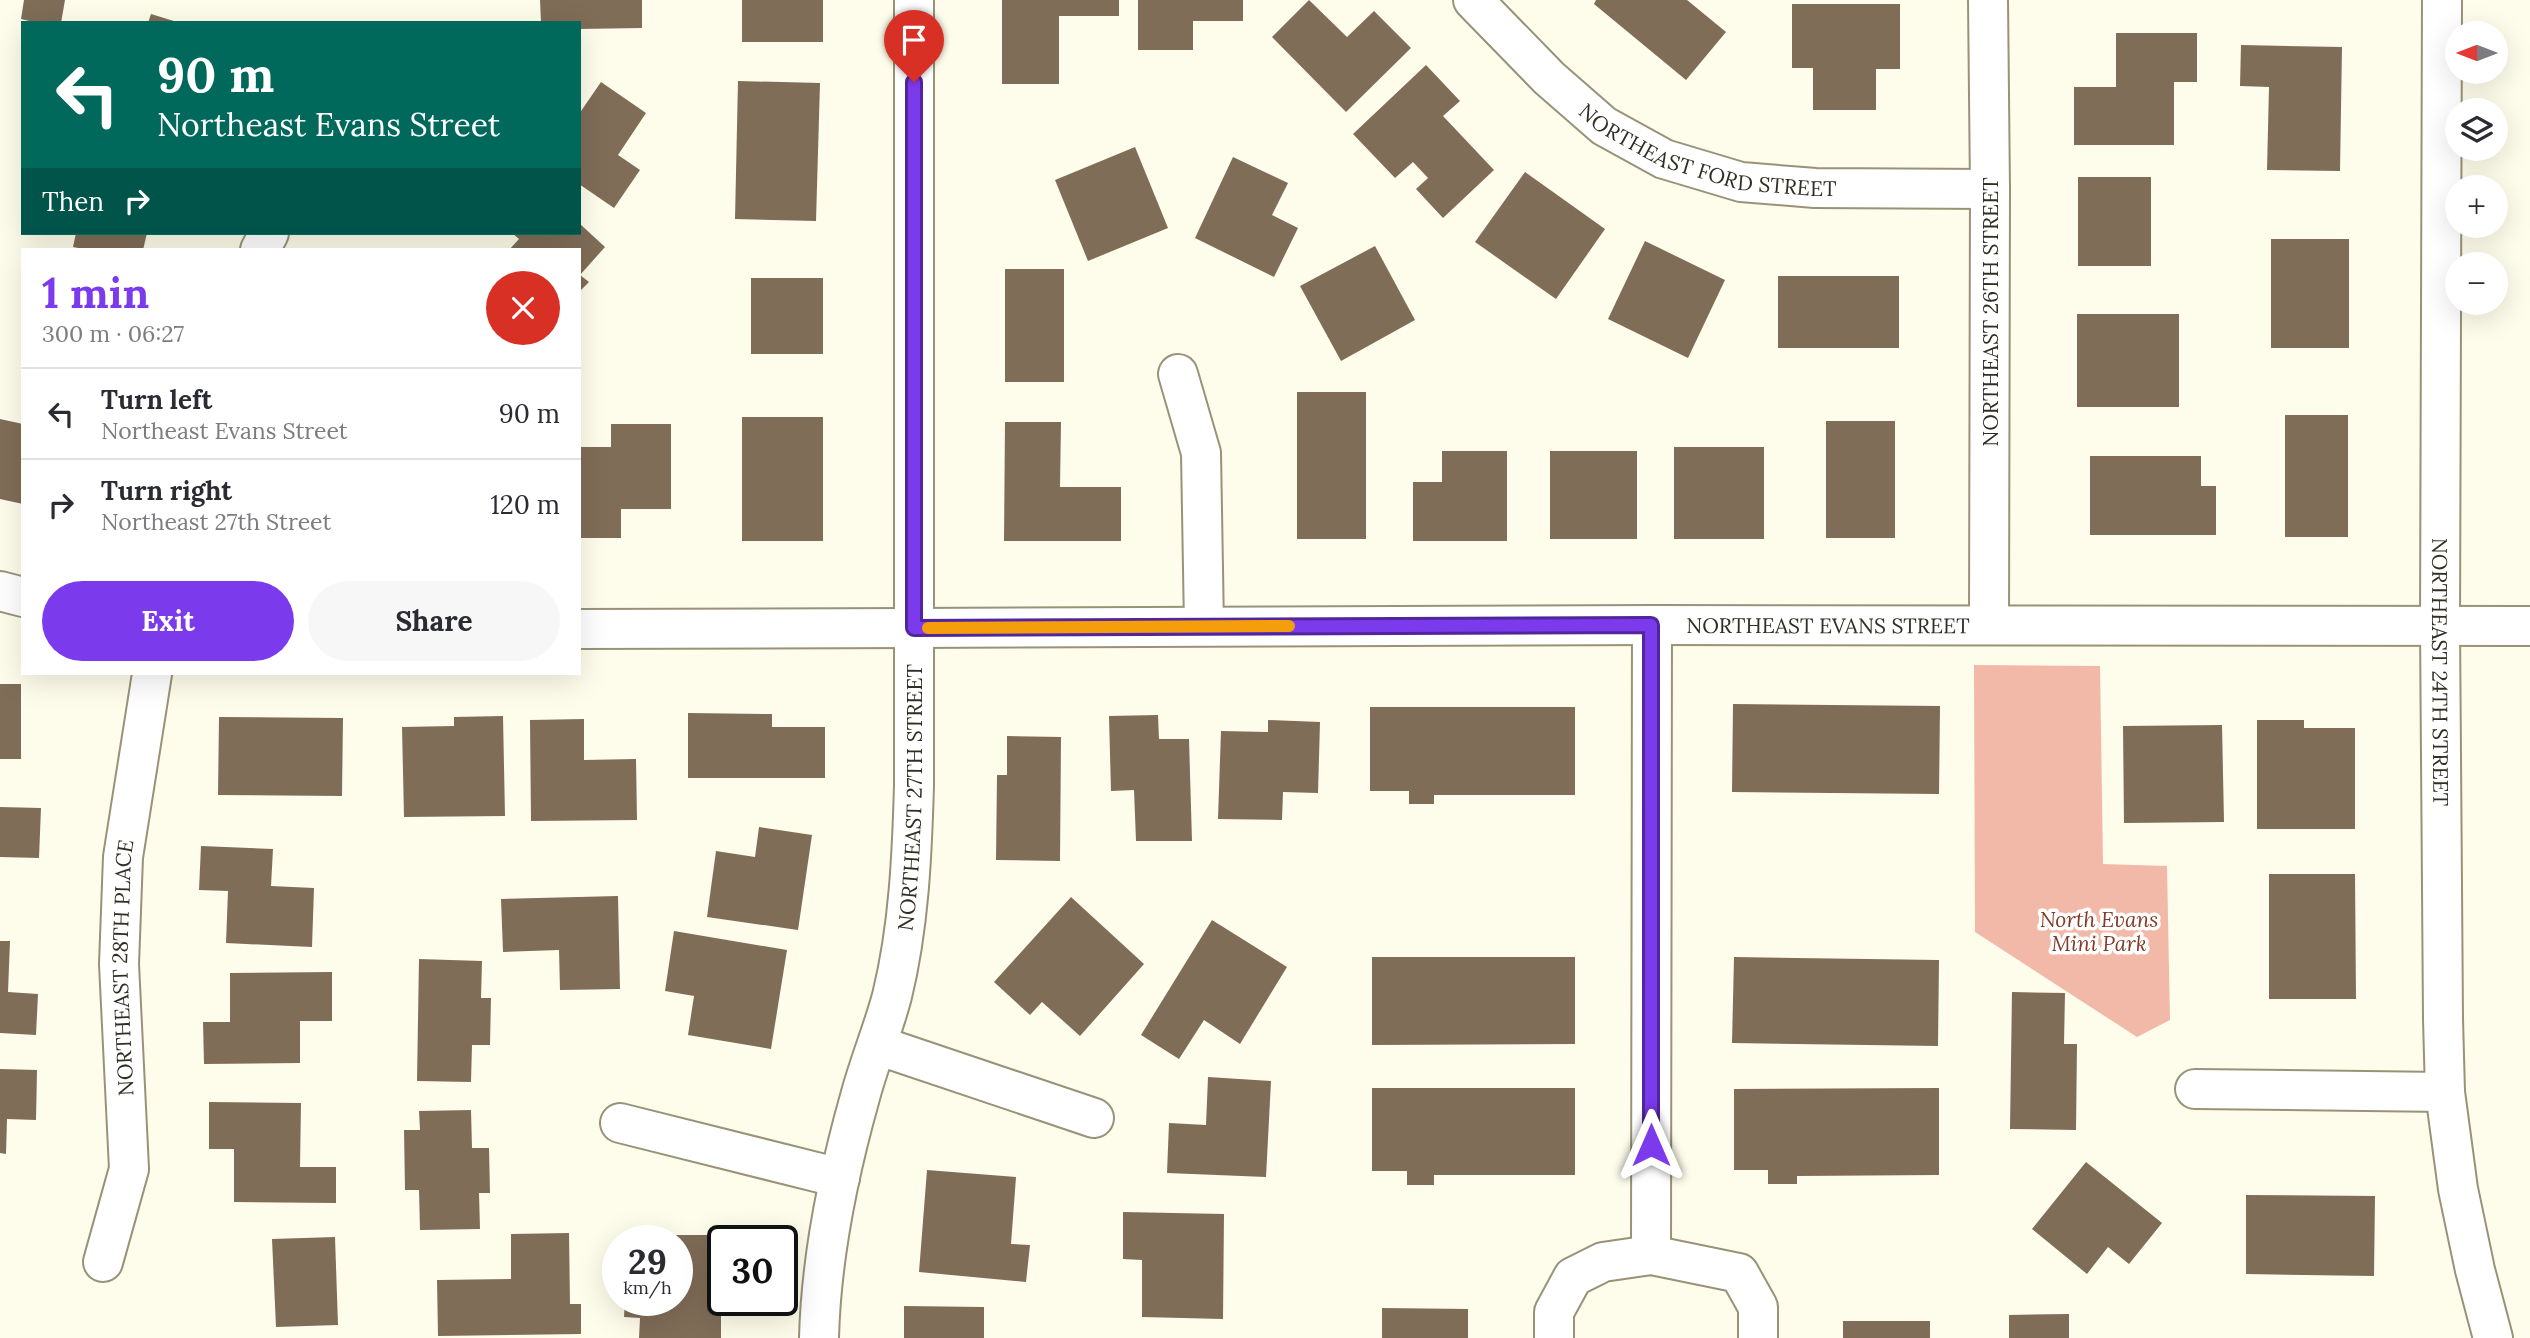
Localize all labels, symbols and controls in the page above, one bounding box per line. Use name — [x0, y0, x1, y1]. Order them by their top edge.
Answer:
pin — [884, 10, 944, 82]
icon: arrive — [895, 21, 933, 59]
north arrow — [2445, 21, 2508, 84]
map controls — [2445, 21, 2508, 315]
text: 90 m — [157, 43, 274, 105]
icon: left — [42, 49, 133, 140]
street label: NORTHEAST FORD STREET — [1574, 97, 1837, 202]
button: layers — [2445, 98, 2508, 161]
text: Northeast Evans Street — [157, 104, 500, 145]
button: + — [2445, 175, 2508, 238]
street label: NORTHEAST 26TH STREET — [1977, 177, 2004, 447]
icon: right — [118, 182, 156, 220]
text: Then — [42, 185, 104, 218]
button: − — [2445, 252, 2508, 315]
text: 1 min — [42, 266, 149, 320]
button: close — [486, 271, 560, 345]
text: 300 m · 06:27 — [42, 319, 184, 348]
text: Turn left — [101, 383, 212, 416]
icon: left — [42, 395, 80, 433]
text: 90 m — [499, 397, 560, 430]
text: Northeast Evans Street — [101, 416, 348, 445]
text: Turn right — [101, 474, 232, 507]
icon: right — [42, 486, 80, 524]
text: 120 m — [490, 488, 560, 521]
text: Northeast 27th Street — [101, 507, 331, 536]
street label: NORTHEAST 24TH STREET — [2426, 538, 2455, 806]
button: Exit — [42, 581, 294, 661]
button: Share — [308, 581, 560, 661]
street label: NORTHEAST EVANS STREET — [1686, 612, 1970, 639]
street label: NORTHEAST 27TH STREET — [891, 664, 928, 932]
street label: NORTHEAST 28TH PLACE — [106, 838, 139, 1097]
park label: North Evans Mini Park — [2040, 906, 2158, 957]
position arrow — [1614, 1108, 1688, 1182]
speed limit sign: 30 — [707, 1225, 798, 1316]
text: 29 — [628, 1239, 667, 1284]
text: km/h — [623, 1276, 672, 1299]

